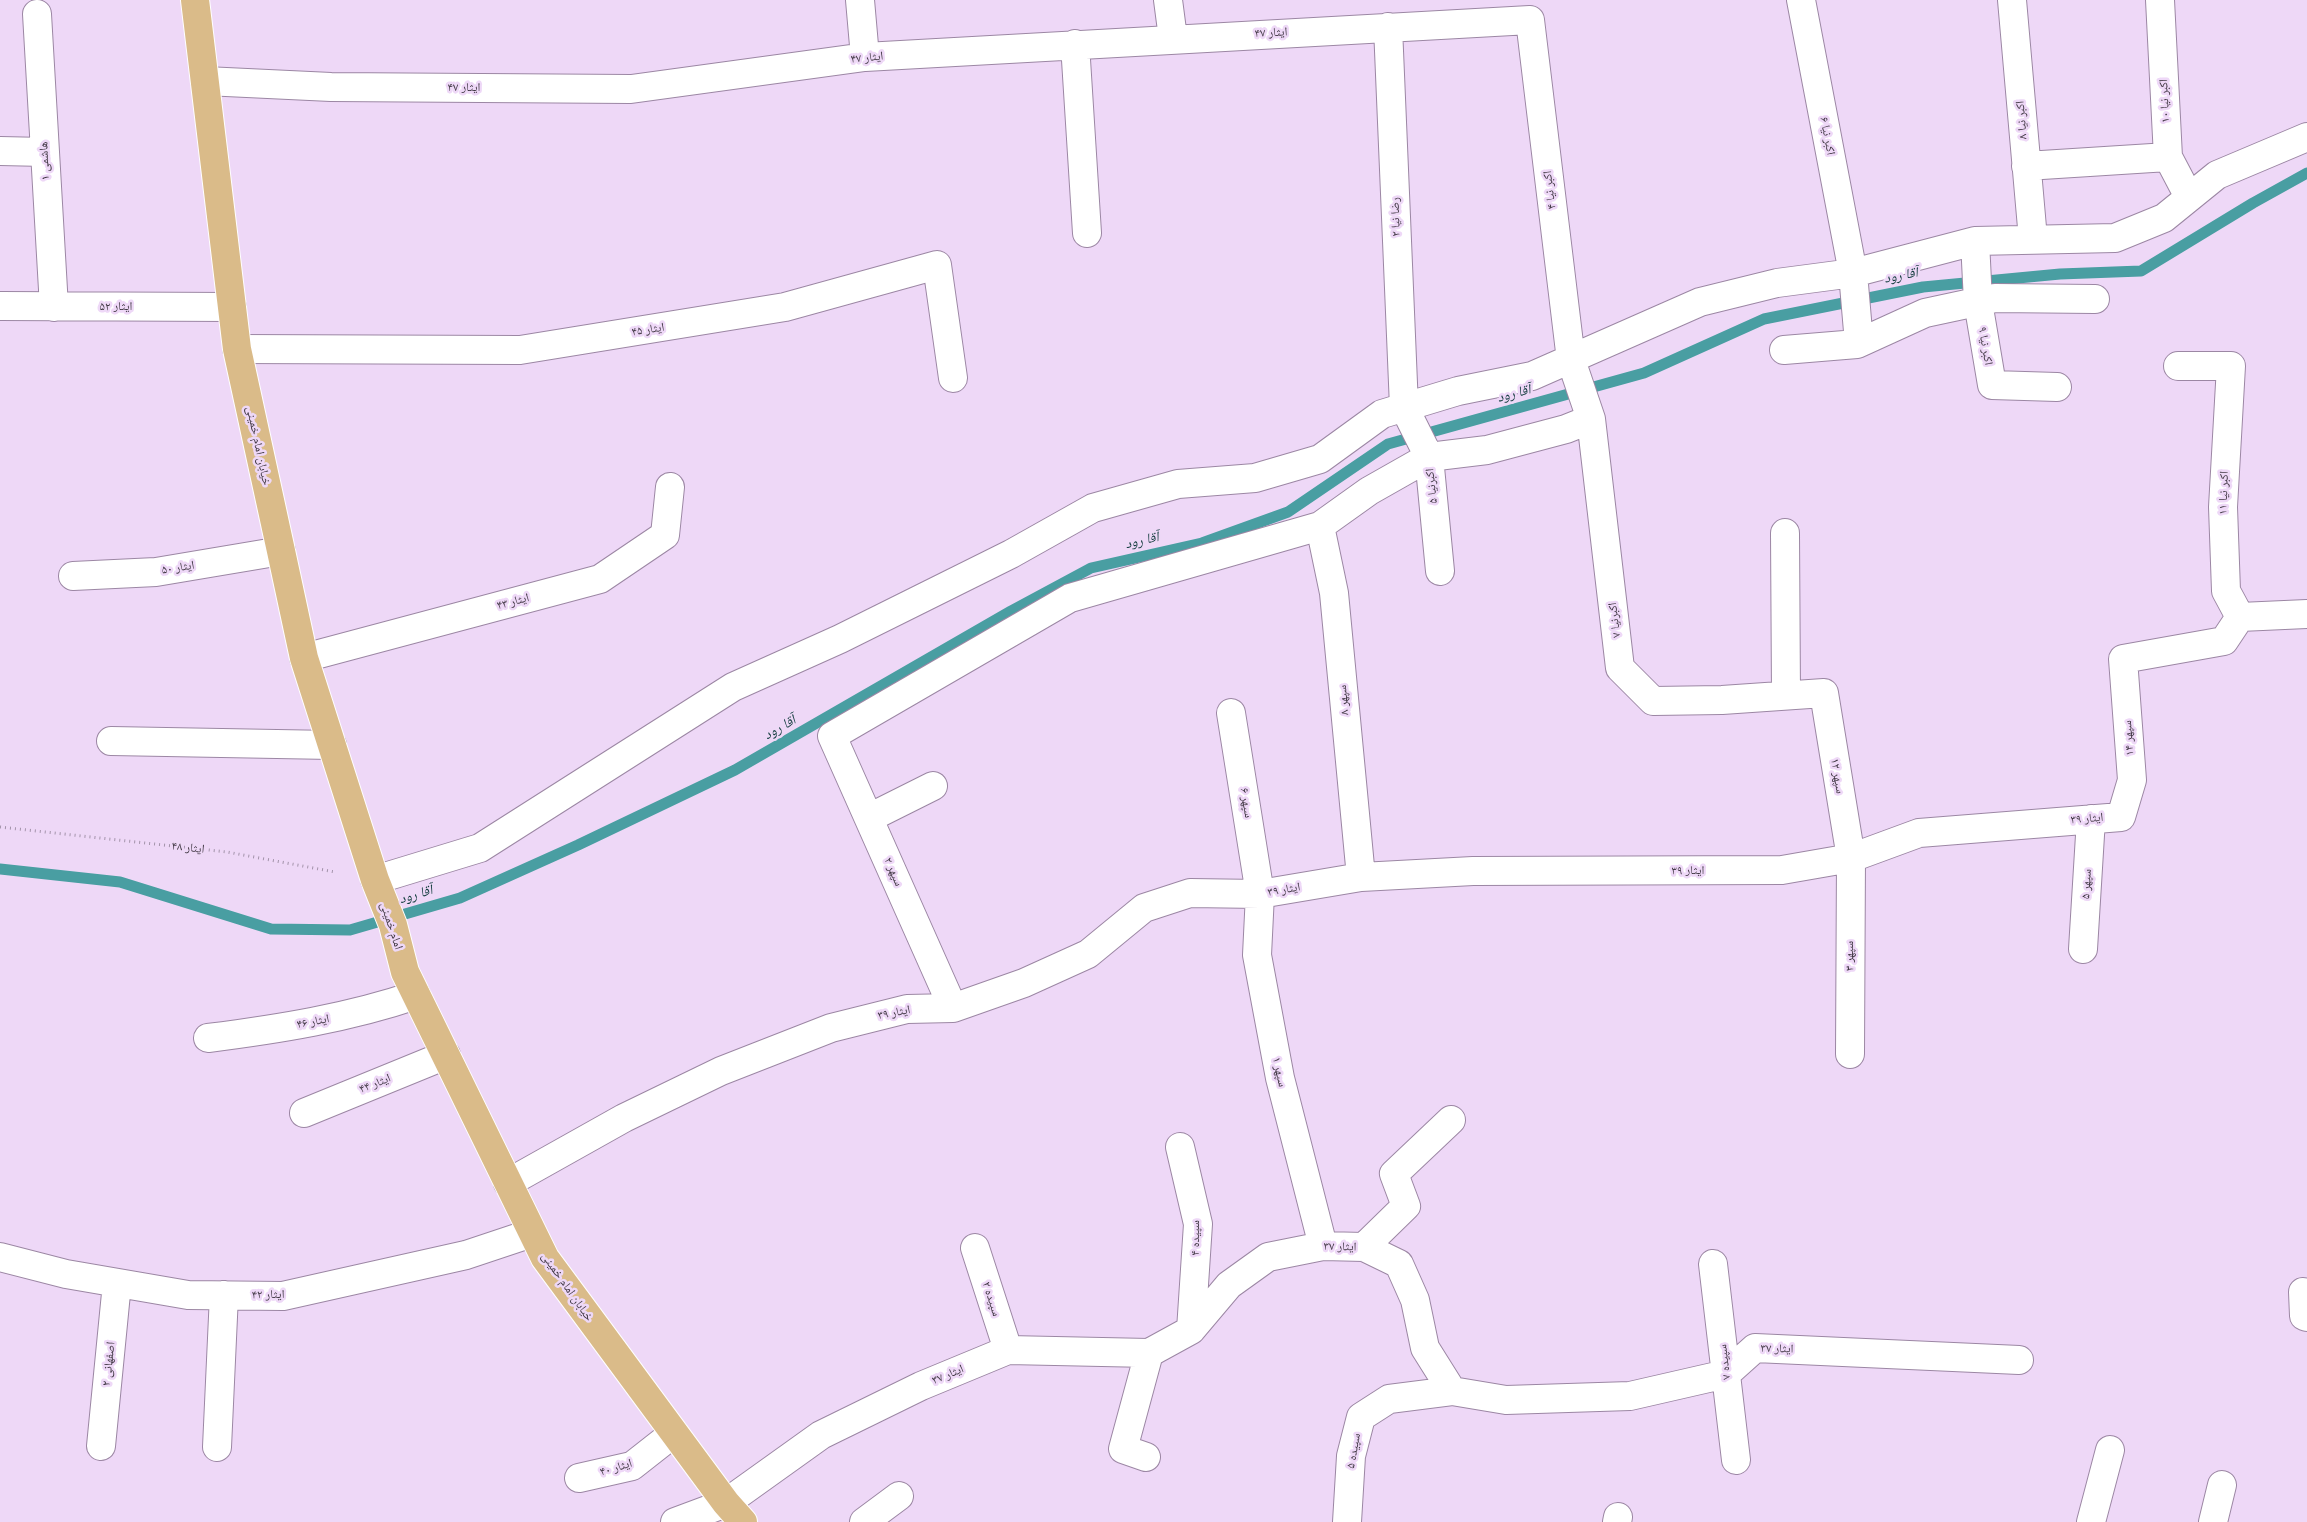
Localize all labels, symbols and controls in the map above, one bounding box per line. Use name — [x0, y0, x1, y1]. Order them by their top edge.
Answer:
street label: ایثار ۴۷ — [1254, 25, 1288, 41]
street label: ایثار ۴۷ — [850, 49, 884, 67]
street label: اکبر نیا ۱۰ — [2157, 79, 2173, 123]
street label: ایثار ۴۷ — [448, 81, 480, 95]
street label: اکبر نیا ۸ — [2013, 100, 2031, 140]
street label: اکبر نیا ۶ — [1816, 116, 1838, 156]
street label: هاشمی ۱ — [37, 141, 53, 181]
street label: اکبر نیا ۴ — [1541, 170, 1559, 210]
street label: رضا نیا ۲ — [1388, 197, 1404, 237]
water label: آقا رود — [1883, 264, 1919, 288]
street label: ایثار ۵۲ — [100, 300, 132, 314]
street label: ایثار ۴۵ — [631, 320, 665, 340]
street label: اکبر نیا ۹ — [1975, 326, 1995, 366]
water label: آقا رود — [1495, 381, 1533, 407]
street label: خیابان امام خمینی — [243, 405, 273, 487]
street label: اکبرنیا ۵ — [1423, 468, 1441, 504]
street label: اکبر نیا ۱۱ — [2216, 471, 2232, 515]
water label: آقا رود — [1123, 529, 1161, 553]
street label: ایثار ۵۰ — [161, 558, 195, 578]
street label: ایثار ۴۳ — [495, 591, 531, 613]
street label: اکبرنیا ۷ — [1606, 602, 1624, 638]
street label: سپهر ۸ — [1336, 684, 1352, 716]
water label: آقا رود — [761, 712, 799, 744]
street label: سپهر ۱۴ — [2121, 720, 2137, 756]
street label: سپهر ۱۲ — [1827, 757, 1847, 795]
street label: سپهر ۶ — [1237, 787, 1255, 819]
street label: ایثار ۳۹ — [2070, 810, 2104, 828]
street label: ایثار ۴۸ — [171, 839, 205, 857]
street label: سپهر ۲ — [880, 855, 906, 889]
street label: ایثار ۳۹ — [1672, 864, 1704, 878]
street label: سپهر ۵ — [2079, 869, 2095, 899]
street label: ایثار ۳۹ — [1267, 880, 1301, 900]
water label: آقا رود — [397, 882, 435, 908]
street label: امام خمینی — [377, 900, 405, 952]
street label: سپهر ۳ — [1843, 941, 1857, 971]
street label: ایثار ۳۹ — [877, 1003, 911, 1023]
street label: ایثار ۴۶ — [296, 1012, 330, 1032]
street label: سپهر ۱ — [1269, 1056, 1289, 1088]
street label: ایثار ۴۴ — [357, 1071, 393, 1097]
street label: سپیده ۴ — [1189, 1220, 1203, 1256]
street label: ایثار ۳۷ — [1323, 1240, 1357, 1254]
street label: خیابان امام خمینی — [538, 1250, 596, 1324]
street label: سپیده ۲ — [979, 1280, 1003, 1318]
street label: ایثار ۴۲ — [251, 1288, 285, 1302]
street label: اصفهانی ۲ — [100, 1341, 118, 1387]
street label: ایثار ۳۷ — [1760, 1342, 1794, 1356]
street label: سپیده ۷ — [1716, 1343, 1734, 1381]
street label: ایثار ۳۷ — [930, 1362, 966, 1388]
street label: سپیده ۵ — [1344, 1432, 1364, 1470]
street label: ایثار ۴۰ — [598, 1456, 634, 1480]

